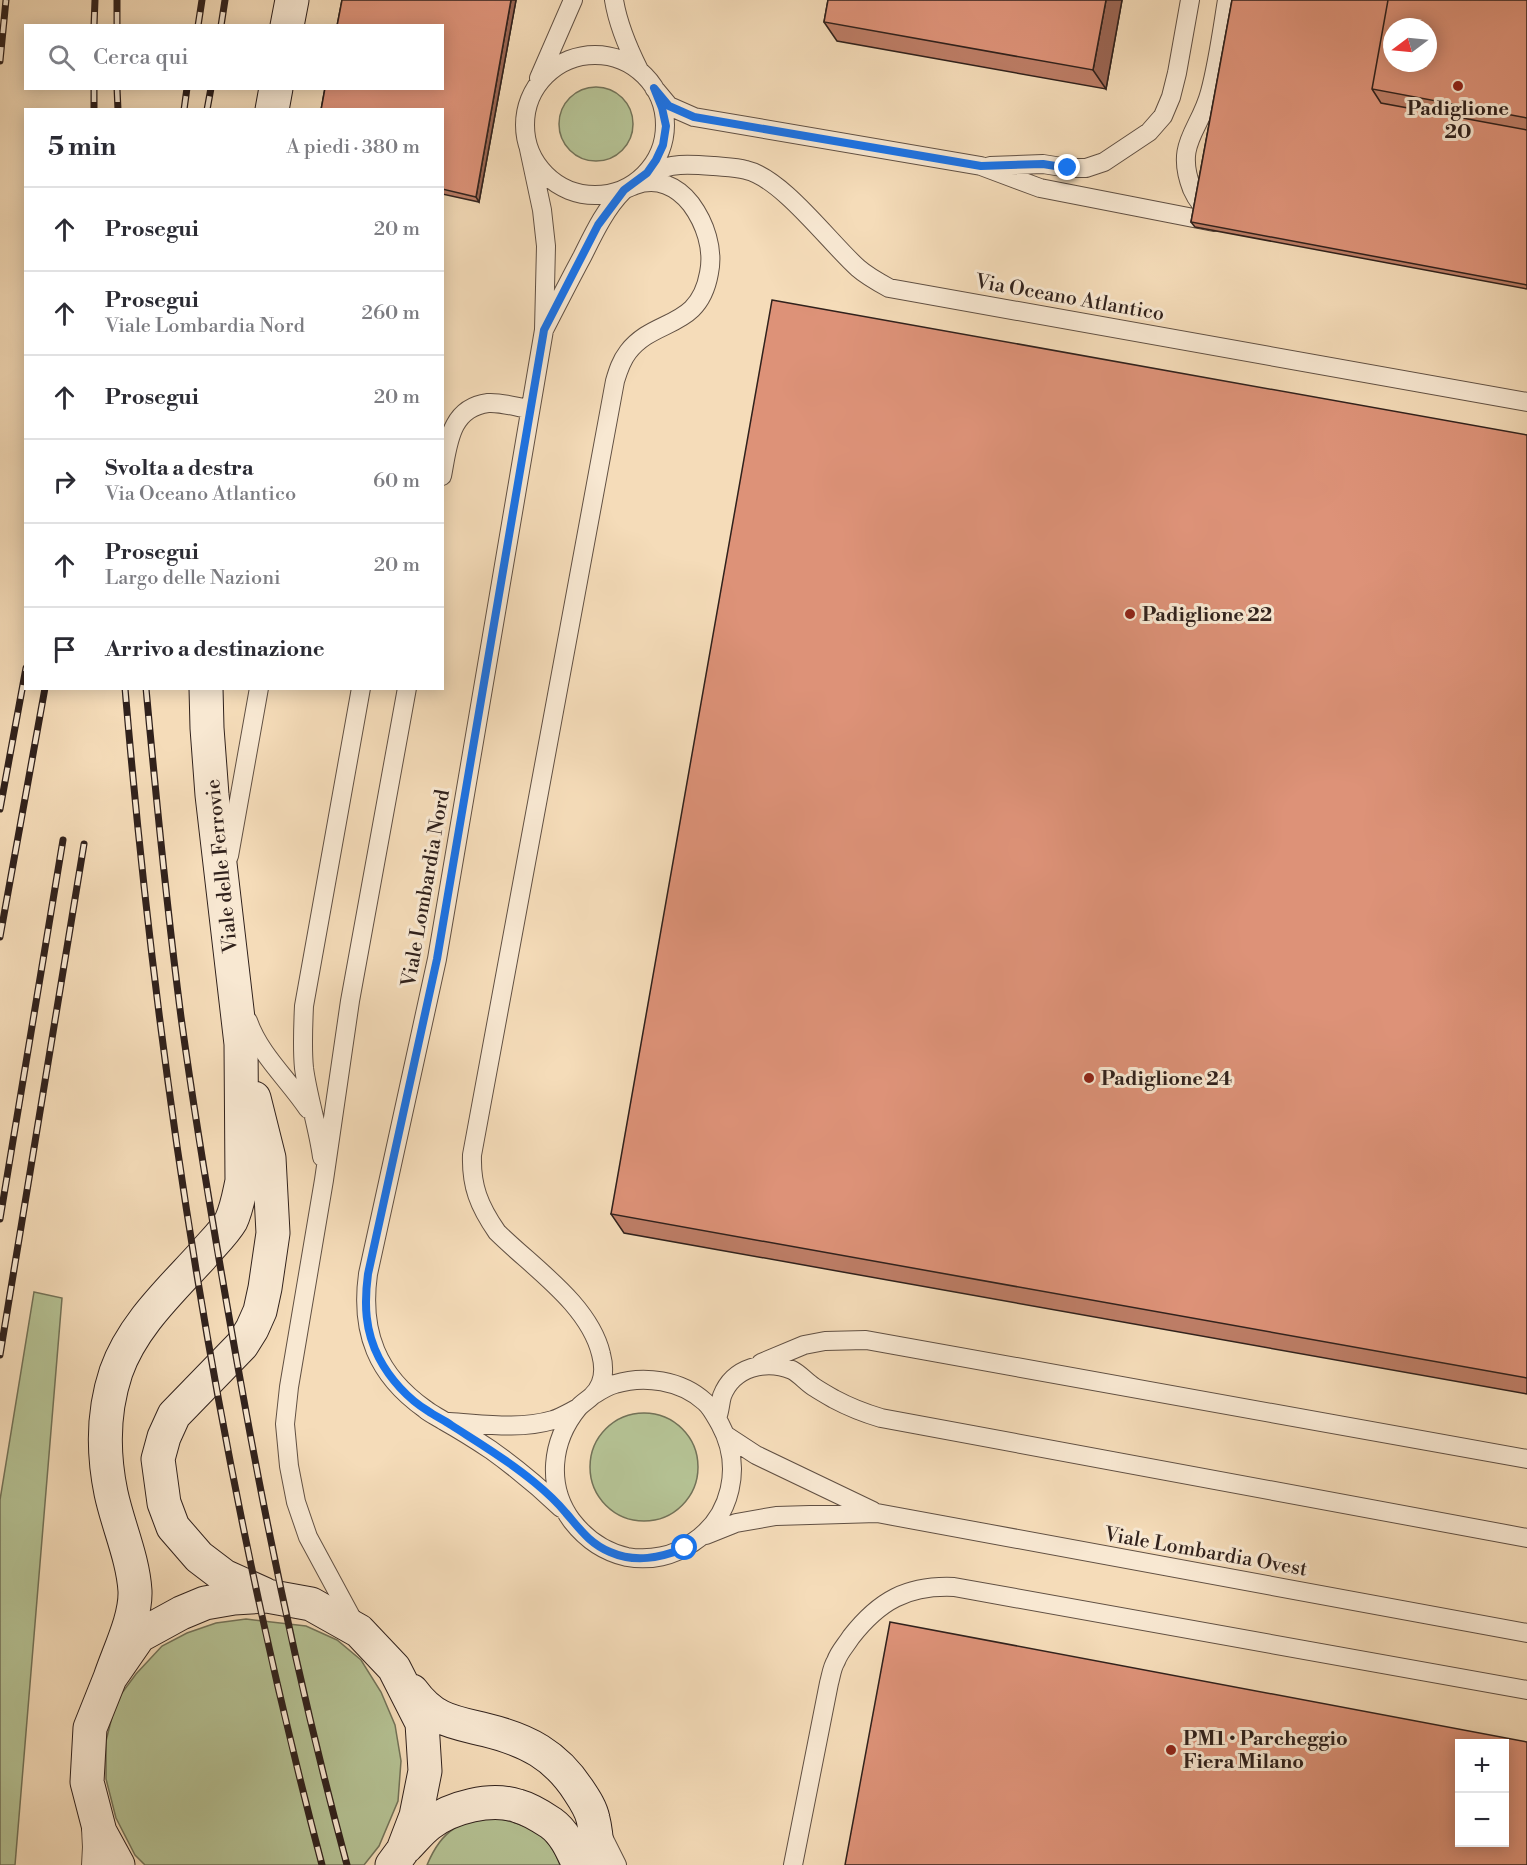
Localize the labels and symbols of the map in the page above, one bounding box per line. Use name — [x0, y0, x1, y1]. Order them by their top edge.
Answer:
north arrow — [1383, 18, 1437, 72]
marker: Padiglione 20 — [1451, 79, 1465, 93]
place label: Padiglione 20 — [1407, 97, 1509, 145]
route end — [1054, 154, 1080, 180]
street label: Via Oceano Atlantico — [972, 269, 1166, 327]
place label: Padiglione 22 — [1142, 603, 1272, 628]
marker: Padiglione 22 — [1123, 607, 1137, 621]
street label: Viale delle Ferrovie — [201, 778, 244, 955]
street label: Viale Lombardia Nord — [397, 787, 456, 990]
place label: Padiglione 24 — [1101, 1067, 1232, 1092]
marker: Padiglione 24 — [1082, 1071, 1096, 1085]
street label: Viale Lombardia Ovest — [1101, 1522, 1309, 1583]
route start — [671, 1534, 697, 1560]
place label: PM1 • Parcheggio Fiera Milano — [1183, 1727, 1348, 1775]
marker: PM1 • Parcheggio Fiera Milano — [1164, 1743, 1178, 1757]

